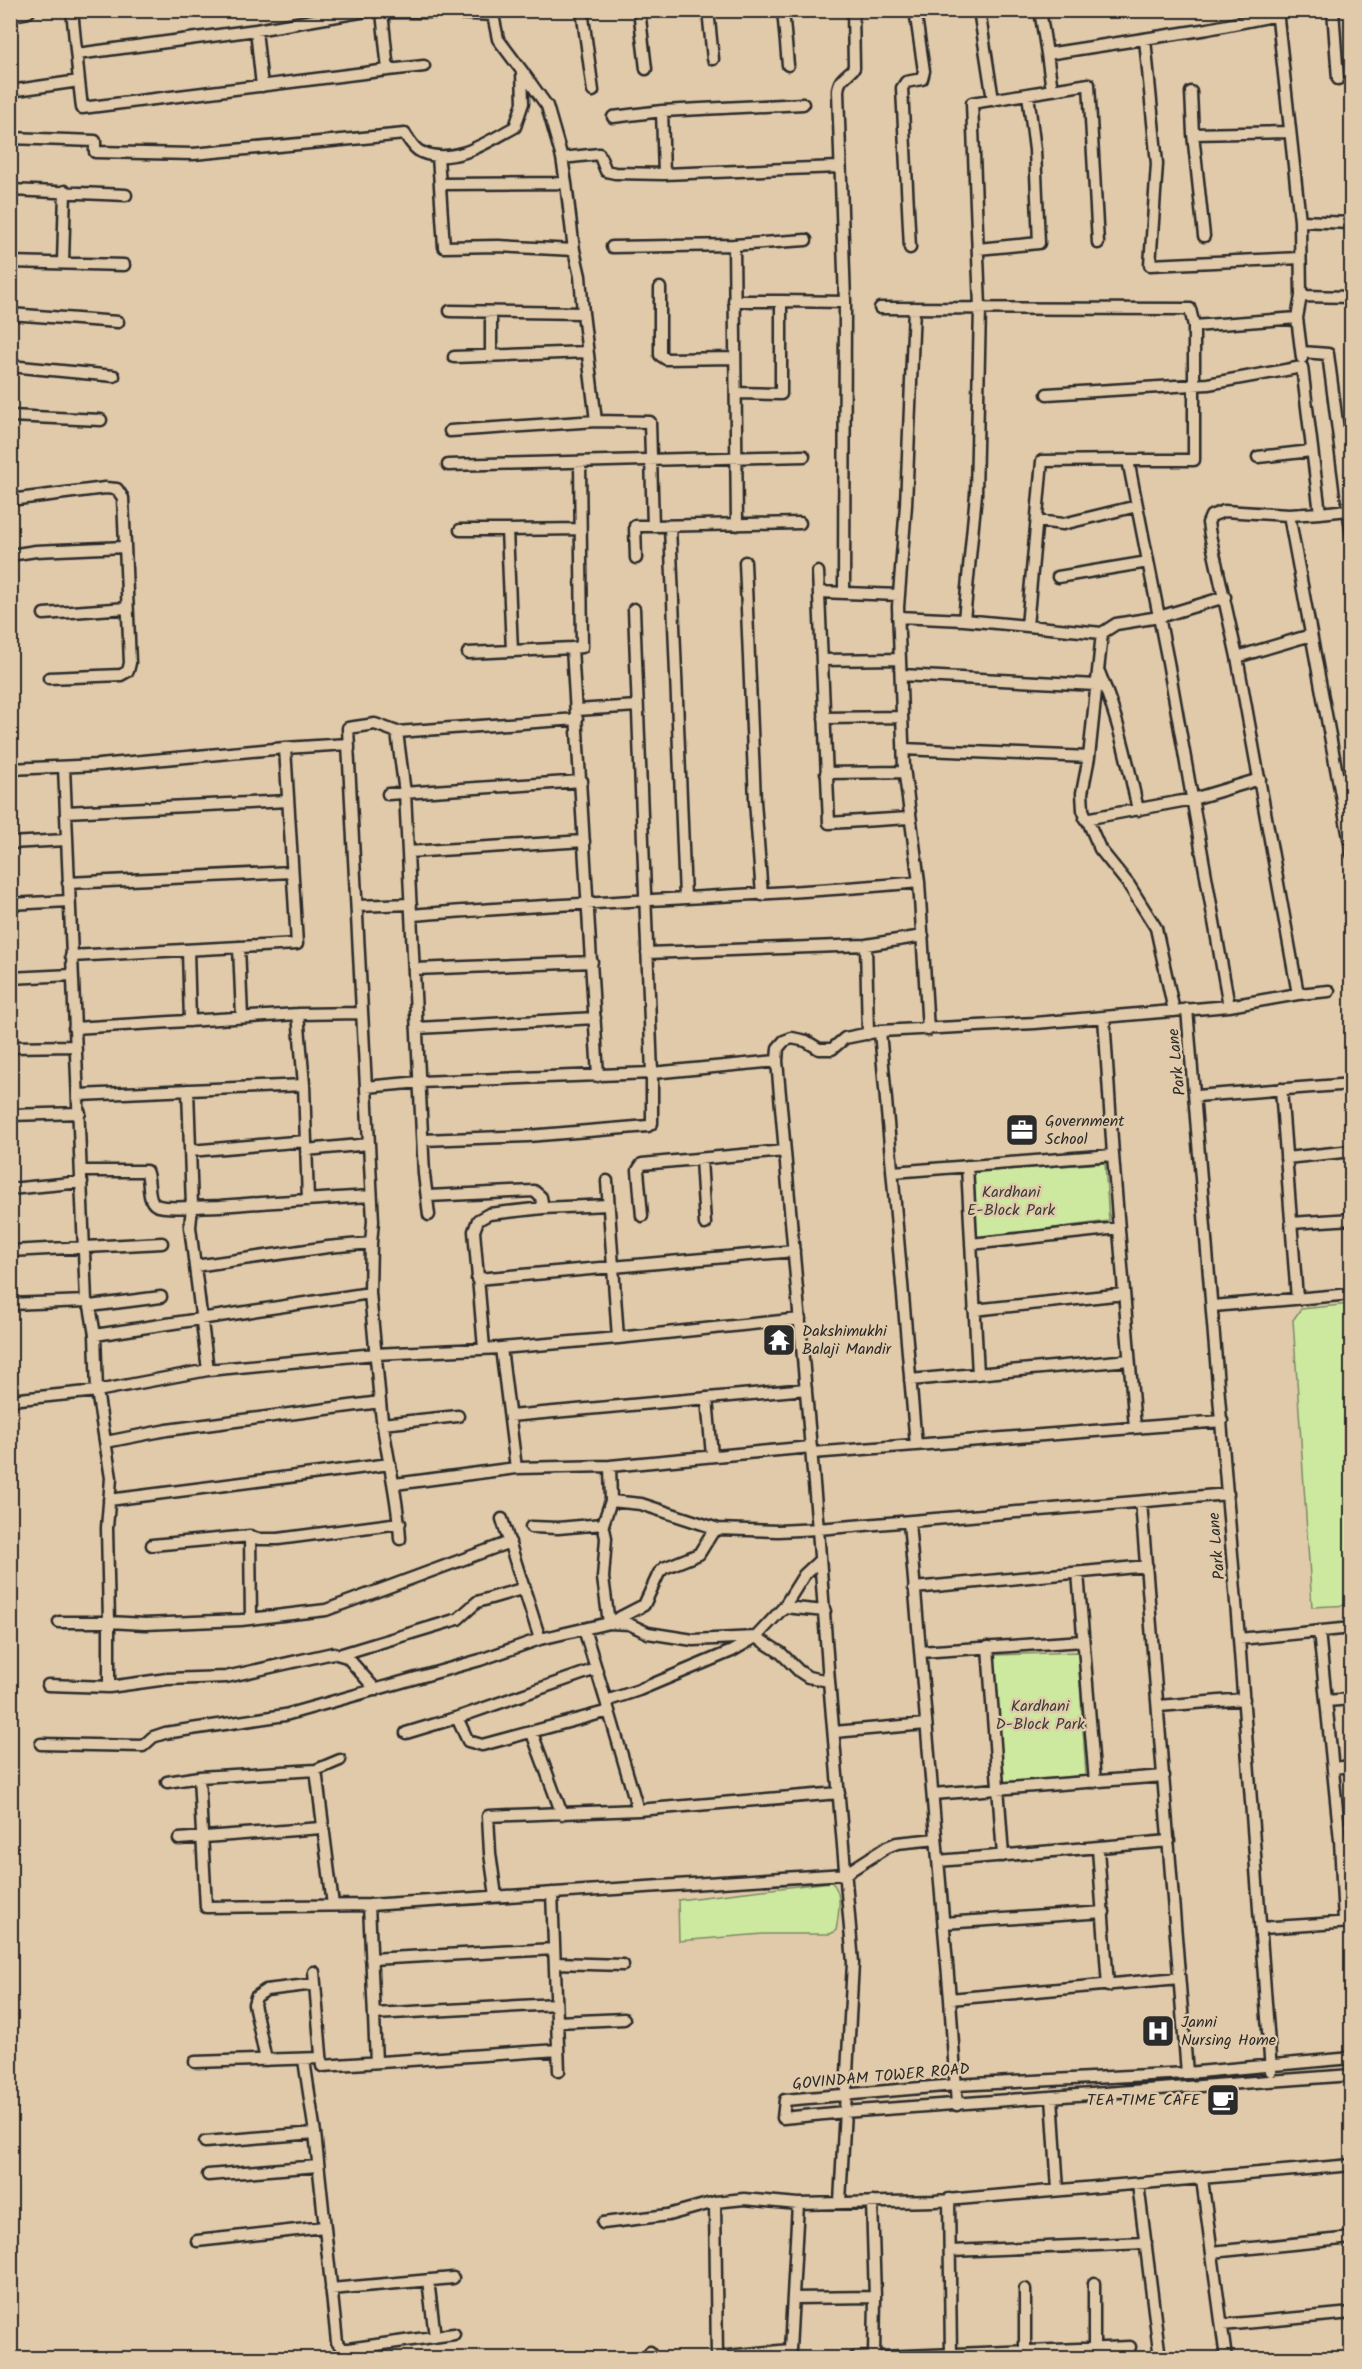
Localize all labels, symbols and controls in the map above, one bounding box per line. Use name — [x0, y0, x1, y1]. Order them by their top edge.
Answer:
street label: Park Lane — [1161, 1027, 1193, 1097]
place label: Government School — [1045, 1109, 1125, 1152]
office icon: Government School — [1004, 1112, 1040, 1148]
park label: Kardhani E-Block Park — [967, 1180, 1056, 1223]
place label: Dakshimukhi Balaji Mandir — [802, 1319, 893, 1362]
temple icon: Dakshimukhi Balaji Mandir — [761, 1322, 797, 1358]
street label: Park Lane — [1202, 1511, 1232, 1581]
park label: Kardhani D-Block Park — [995, 1694, 1085, 1737]
place label: Janni Nursing Home — [1181, 2010, 1276, 2053]
hospital icon: Janni Nursing Home — [1140, 2013, 1176, 2049]
street label: GOVINDAM TOWER ROAD — [791, 2057, 971, 2097]
cafe icon: TEA TIME CAFE — [1205, 2082, 1241, 2118]
place label: TEA TIME CAFE — [1087, 2088, 1201, 2113]

